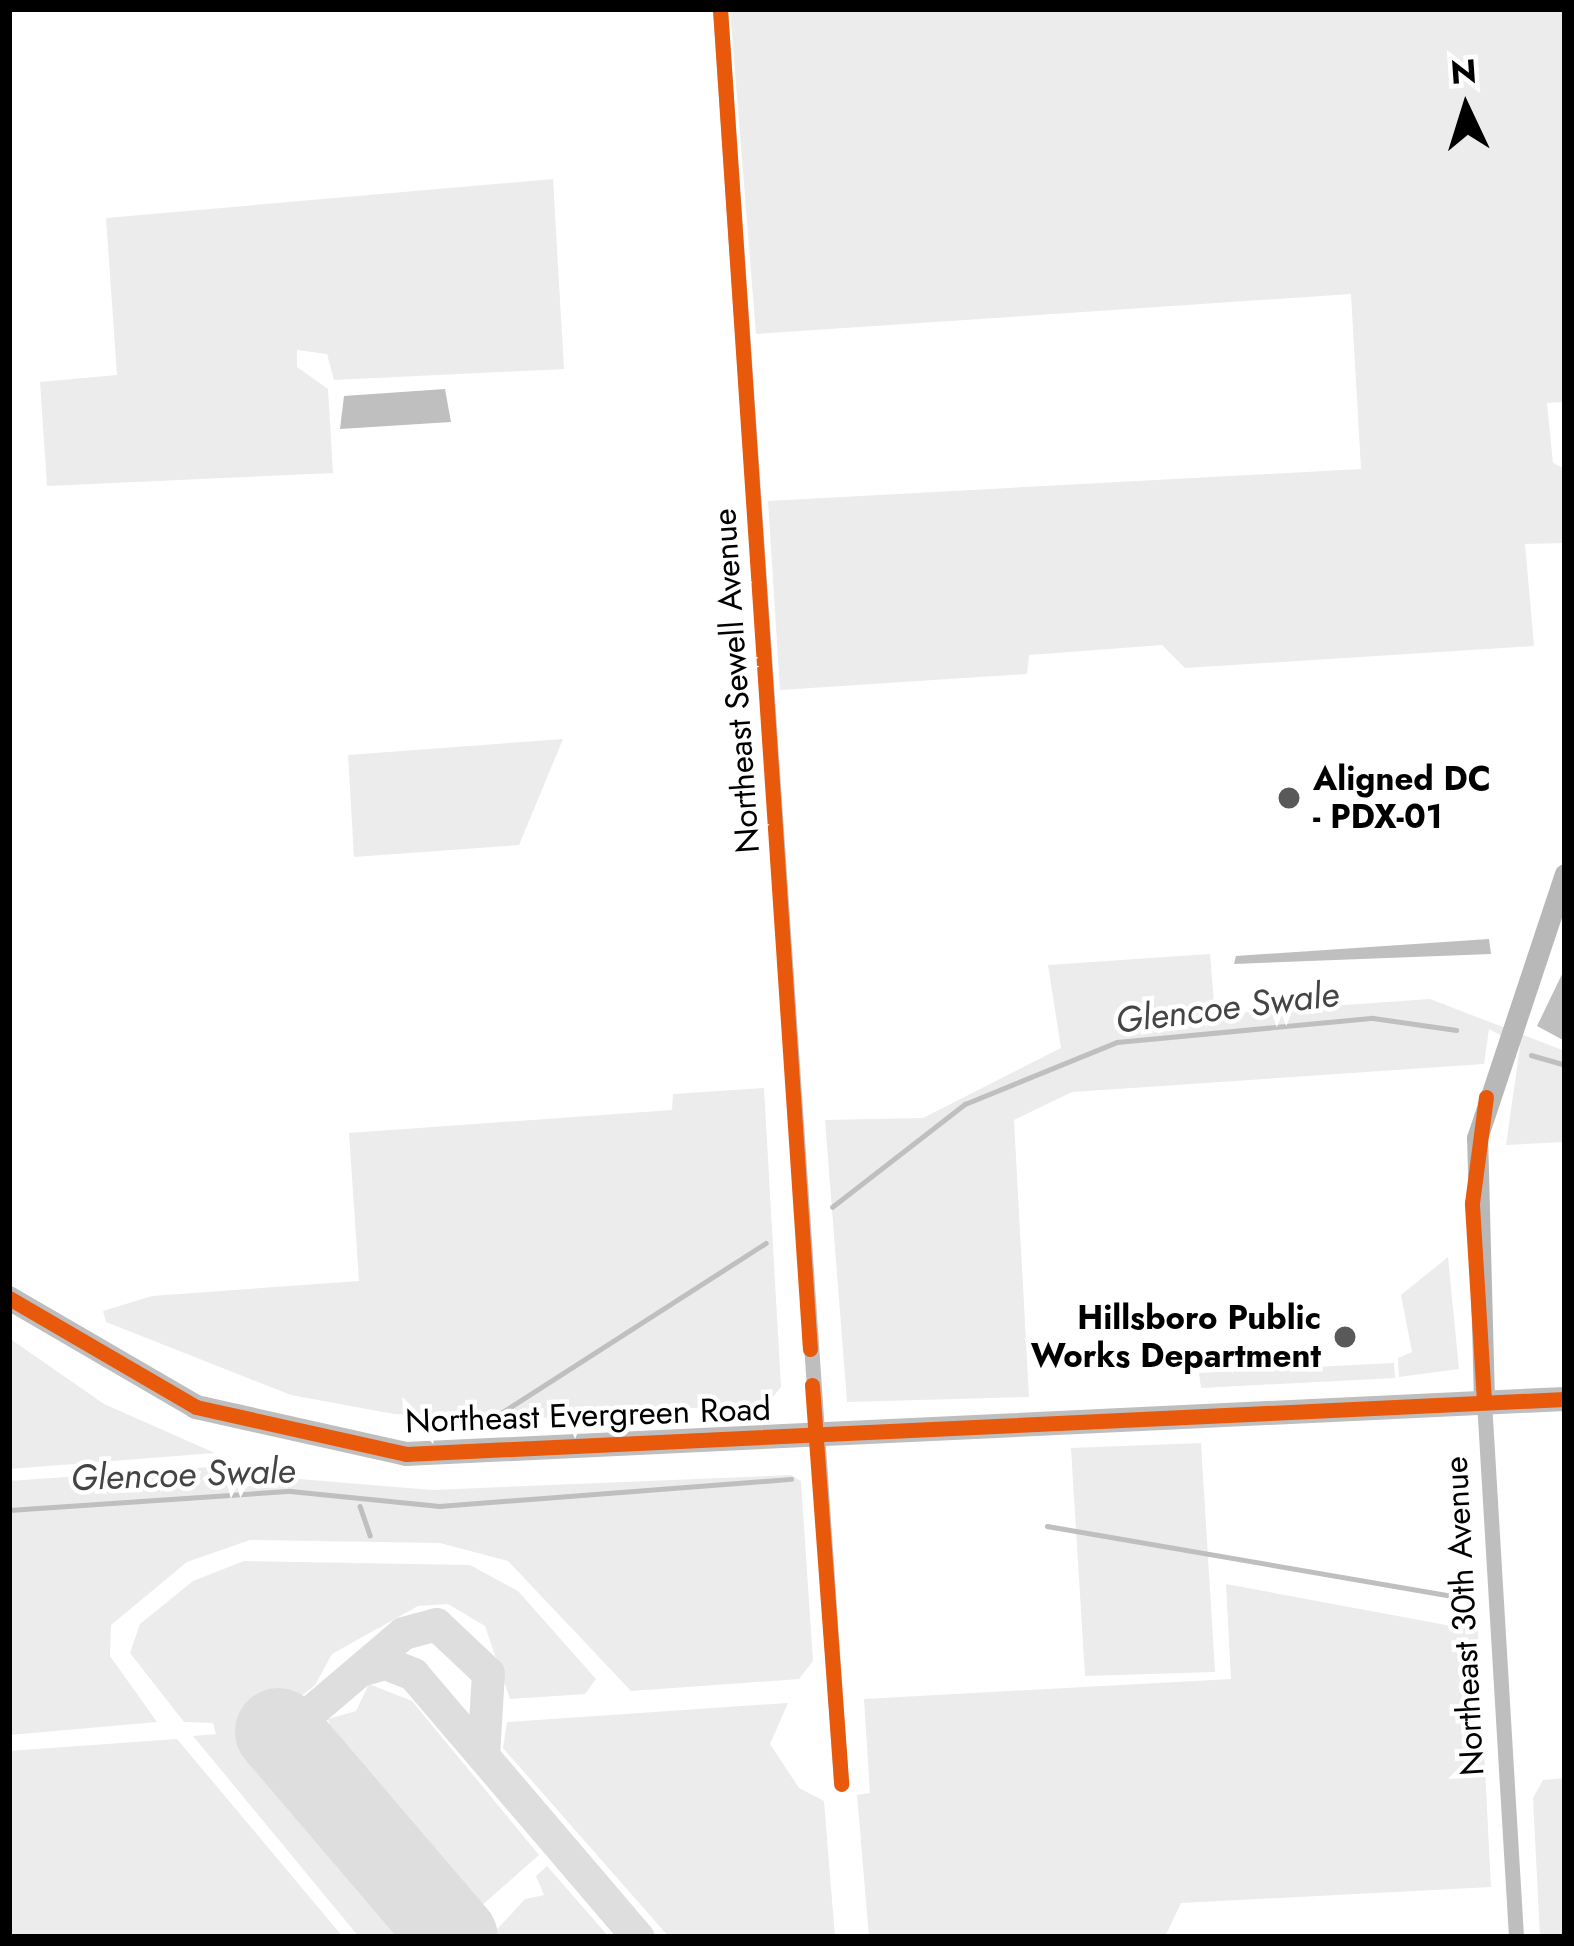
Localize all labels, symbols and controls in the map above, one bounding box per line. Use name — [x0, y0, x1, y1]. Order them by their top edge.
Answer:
text: N — [1449, 47, 1478, 96]
north arrow — [1406, 48, 1526, 168]
street label: Northeast Sewell Avenue — [704, 507, 768, 855]
place label: Aligned DC - PDX-01 — [1313, 759, 1491, 837]
marker: Aligned DC - PDX-01 — [1276, 785, 1302, 811]
water label: Glencoe Swale — [1113, 972, 1341, 1042]
place label: Hillsboro Public Works Department — [1031, 1298, 1321, 1376]
marker: Hillsboro Public Works Department — [1332, 1324, 1358, 1350]
street label: Northeast Evergreen Road — [404, 1389, 772, 1441]
water label: Glencoe Swale — [70, 1448, 296, 1500]
street label: Northeast 30th Avenue — [1436, 1455, 1492, 1777]

